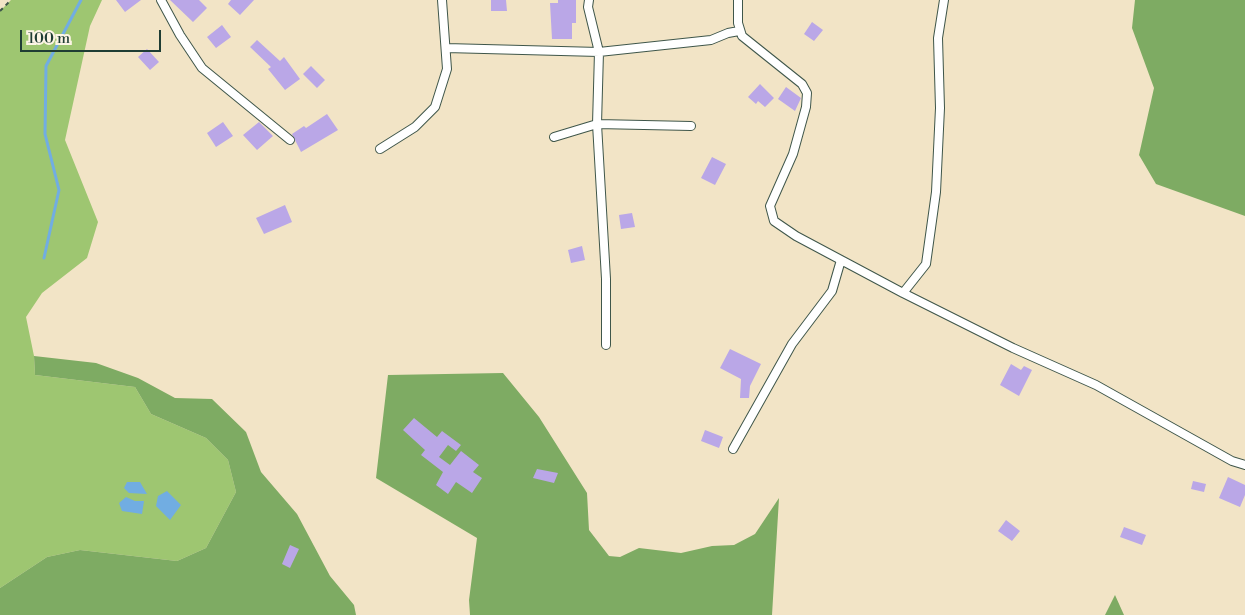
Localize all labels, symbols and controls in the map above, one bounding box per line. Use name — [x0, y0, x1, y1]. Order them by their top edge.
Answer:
scale bar — [22, 20, 164, 52]
text: 100 m — [28, 29, 70, 48]

